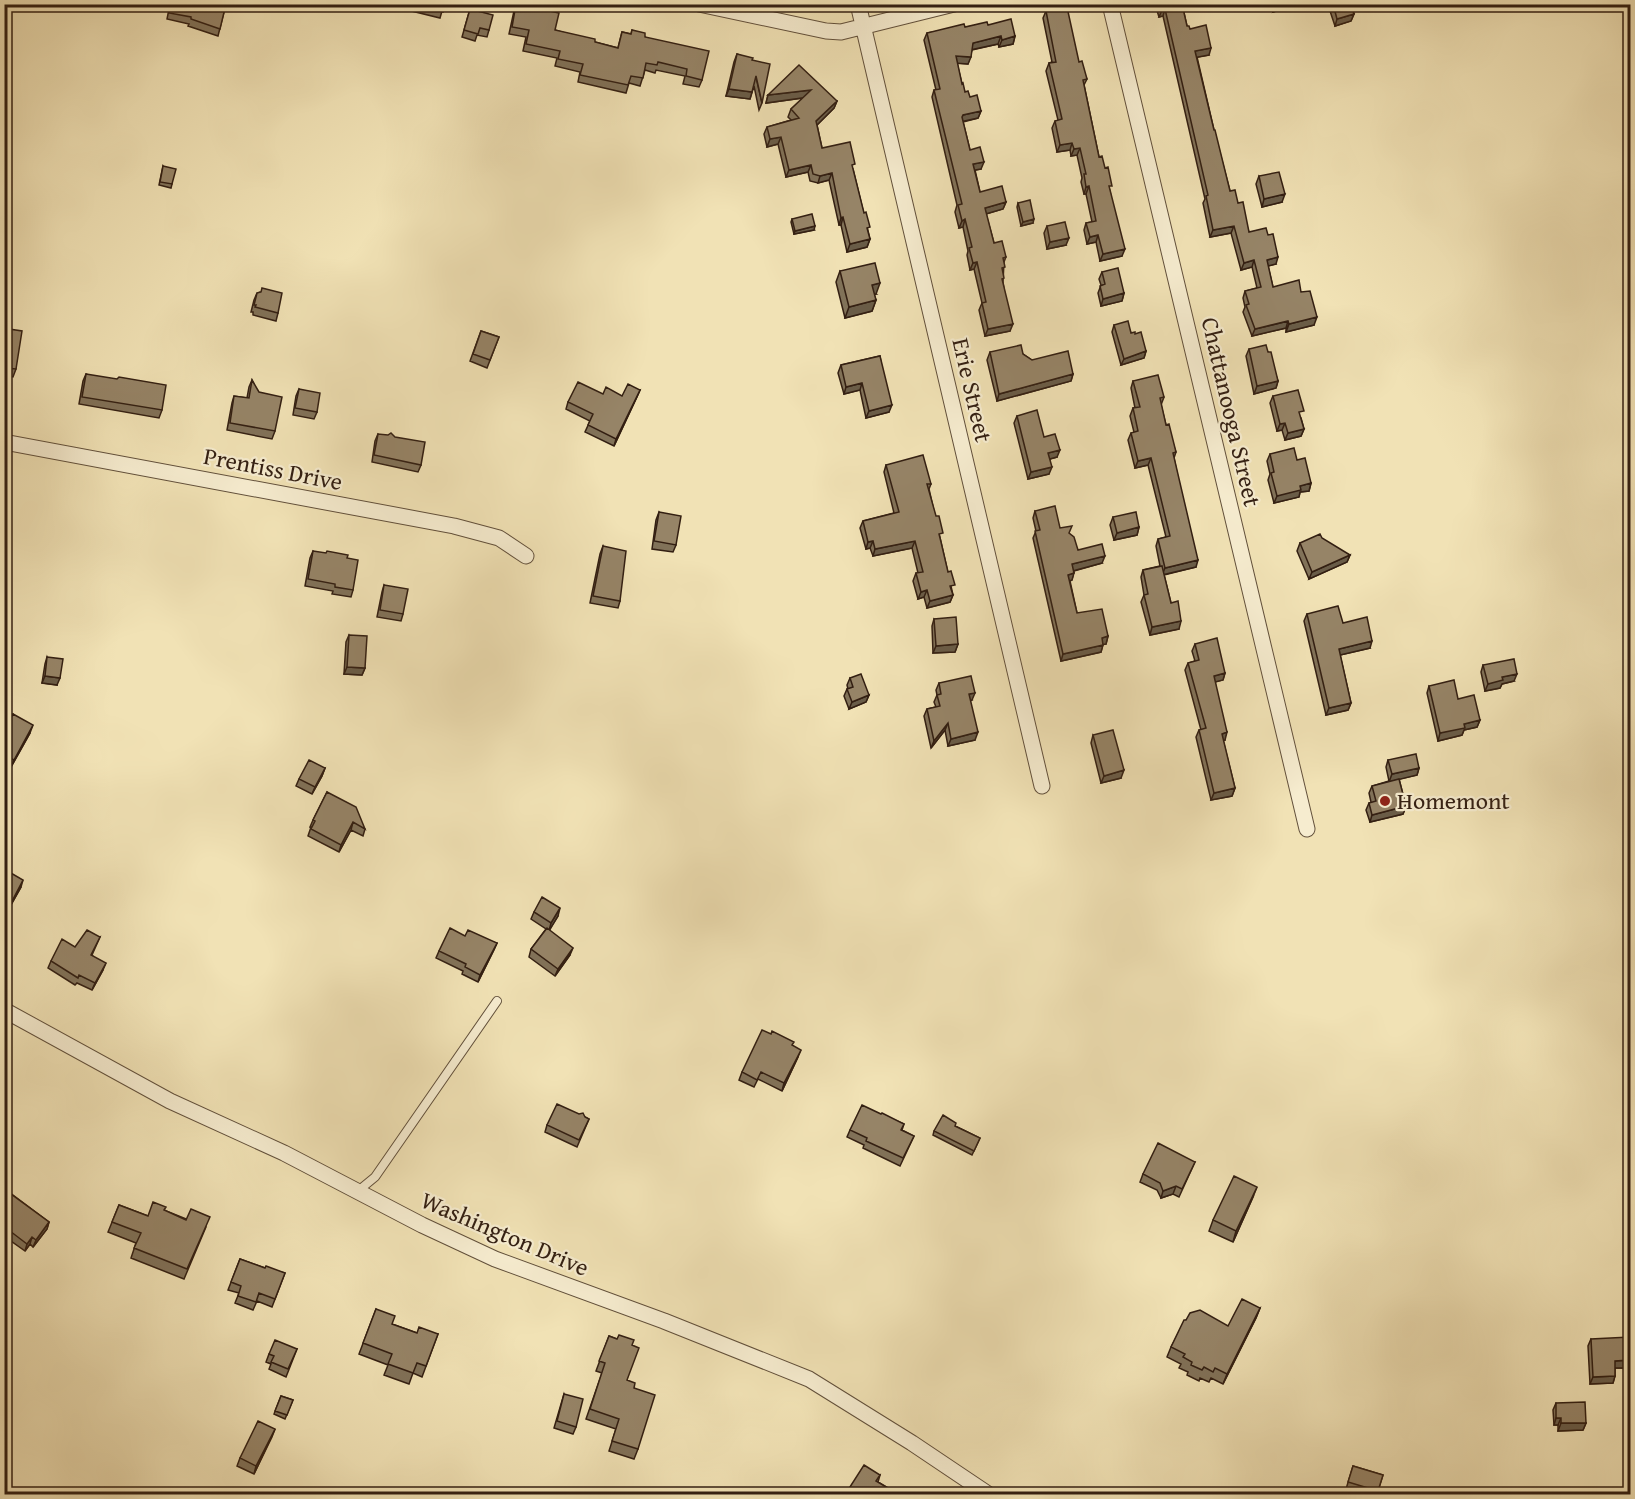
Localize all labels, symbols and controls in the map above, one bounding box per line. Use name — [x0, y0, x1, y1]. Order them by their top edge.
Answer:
street label: Chattanooga Street — [1193, 314, 1270, 511]
street label: Erie Street — [944, 334, 1002, 446]
street label: Prentiss Drive — [201, 438, 345, 499]
place label: Homemont — [1397, 783, 1510, 818]
marker: Homemont — [1378, 794, 1392, 808]
street label: Washington Drive — [416, 1182, 595, 1285]

